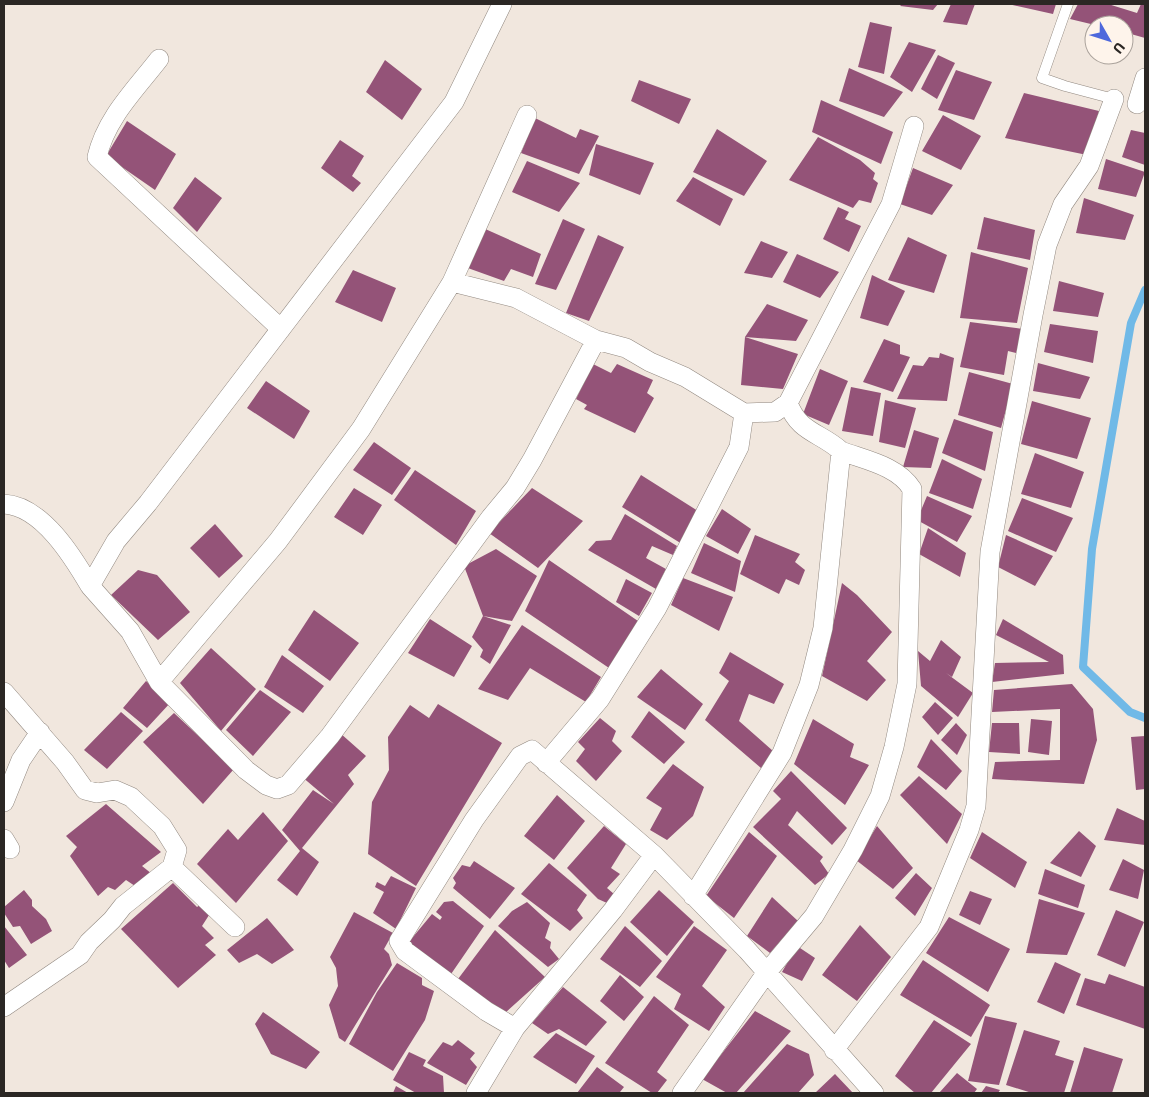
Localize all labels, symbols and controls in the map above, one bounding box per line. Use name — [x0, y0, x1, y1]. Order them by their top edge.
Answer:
north arrow — [1084, 15, 1134, 65]
text: U — [1110, 39, 1129, 58]

